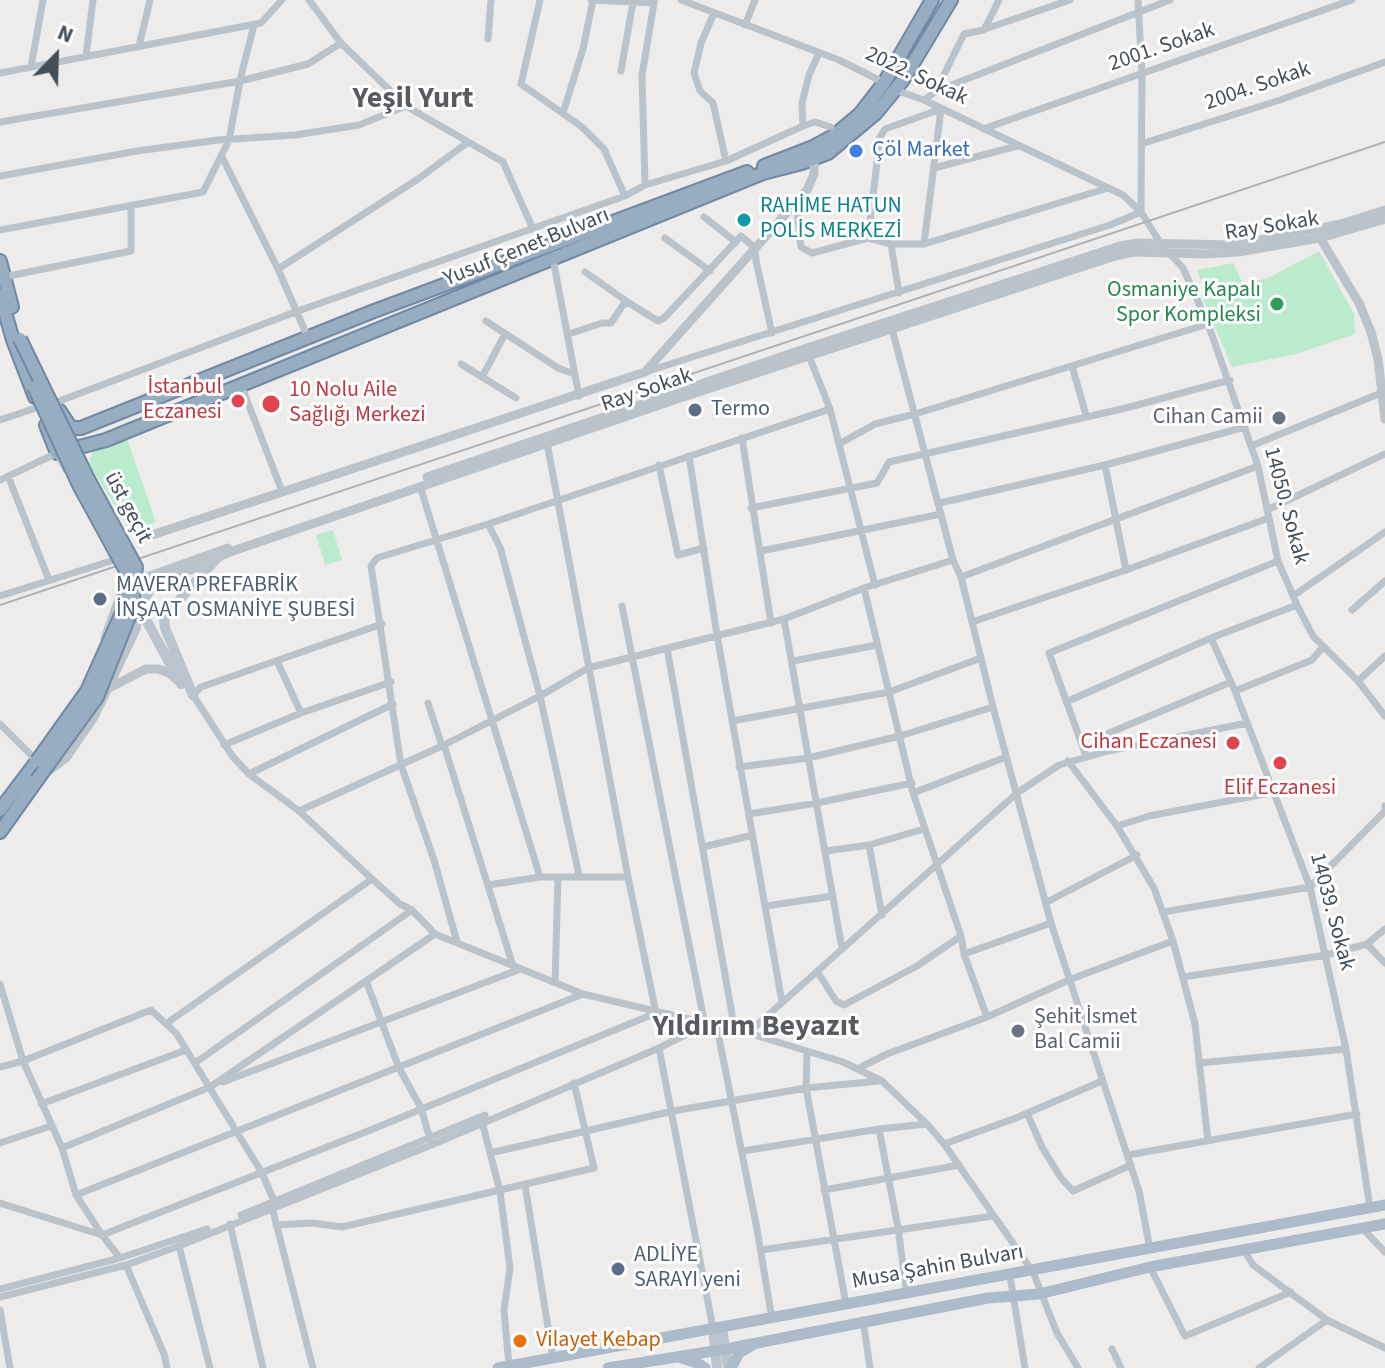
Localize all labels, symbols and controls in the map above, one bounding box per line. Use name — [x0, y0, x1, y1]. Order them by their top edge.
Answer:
north arrow — [16, 16, 96, 96]
text: N — [52, 16, 78, 51]
street label: 2001. Sokak — [1106, 18, 1218, 78]
street label: 2022. Sokak — [861, 42, 971, 112]
street label: 2004. Sokak — [1202, 57, 1314, 117]
district label: Yeşil Yurt — [353, 82, 473, 118]
place label: Çöl Market — [872, 138, 970, 164]
marker: Çöl Market — [847, 142, 865, 160]
place label: RAHİME HATUN POLİS MERKEZİ — [760, 194, 902, 246]
street label: Yusuf Çenet Bulvarı — [440, 203, 614, 293]
street label: Ray Sokak — [1223, 207, 1321, 247]
marker: RAHİME HATUN POLİS MERKEZİ — [735, 211, 753, 229]
place label: Osmaniye Kapalı Spor Kompleksi — [1107, 278, 1261, 330]
marker: Osmaniye Kapalı Spor Kompleksi — [1268, 295, 1286, 313]
street label: Ray Sokak — [598, 363, 696, 419]
place label: İstanbul Eczanesi — [143, 375, 222, 426]
place label: 10 Nolu Aile Sağlığı Merkezi — [289, 378, 426, 430]
marker: İstanbul Eczanesi — [229, 392, 247, 410]
marker: 10 Nolu Aile Sağlığı Merkezi — [260, 393, 282, 415]
place label: Termo — [711, 397, 770, 423]
marker: Termo — [686, 401, 704, 419]
place label: Cihan Camii — [1153, 405, 1263, 431]
marker: Cihan Camii — [1270, 409, 1288, 427]
street label: 14050. Sokak — [1257, 444, 1313, 568]
street label: üst geçit — [97, 468, 157, 548]
place label: MAVERA PREFABRİK İNŞAAT OSMANİYE ŞUBESİ — [116, 573, 355, 624]
marker: MAVERA PREFABRİK İNŞAAT OSMANİYE ŞUBESİ — [91, 590, 109, 608]
place label: Cihan Eczanesi — [1081, 730, 1217, 756]
marker: Cihan Eczanesi — [1224, 734, 1242, 752]
marker: Elif Eczanesi — [1271, 754, 1289, 772]
place label: Elif Eczanesi — [1224, 776, 1336, 802]
street label: 14039. Sokak — [1303, 850, 1359, 974]
place label: Şehit İsmet Bal Camii — [1034, 1005, 1137, 1056]
district label: Yıldırım Beyazıt — [653, 1010, 859, 1046]
marker: Şehit İsmet Bal Camii — [1009, 1022, 1027, 1040]
street label: Musa Şahin Bulvarı — [850, 1240, 1026, 1296]
place label: ADLİYE SARAYI yeni — [634, 1243, 741, 1294]
marker: ADLİYE SARAYI yeni — [609, 1260, 627, 1278]
place label: Vilayet Kebap — [536, 1328, 661, 1354]
marker: Vilayet Kebap — [511, 1332, 529, 1350]

